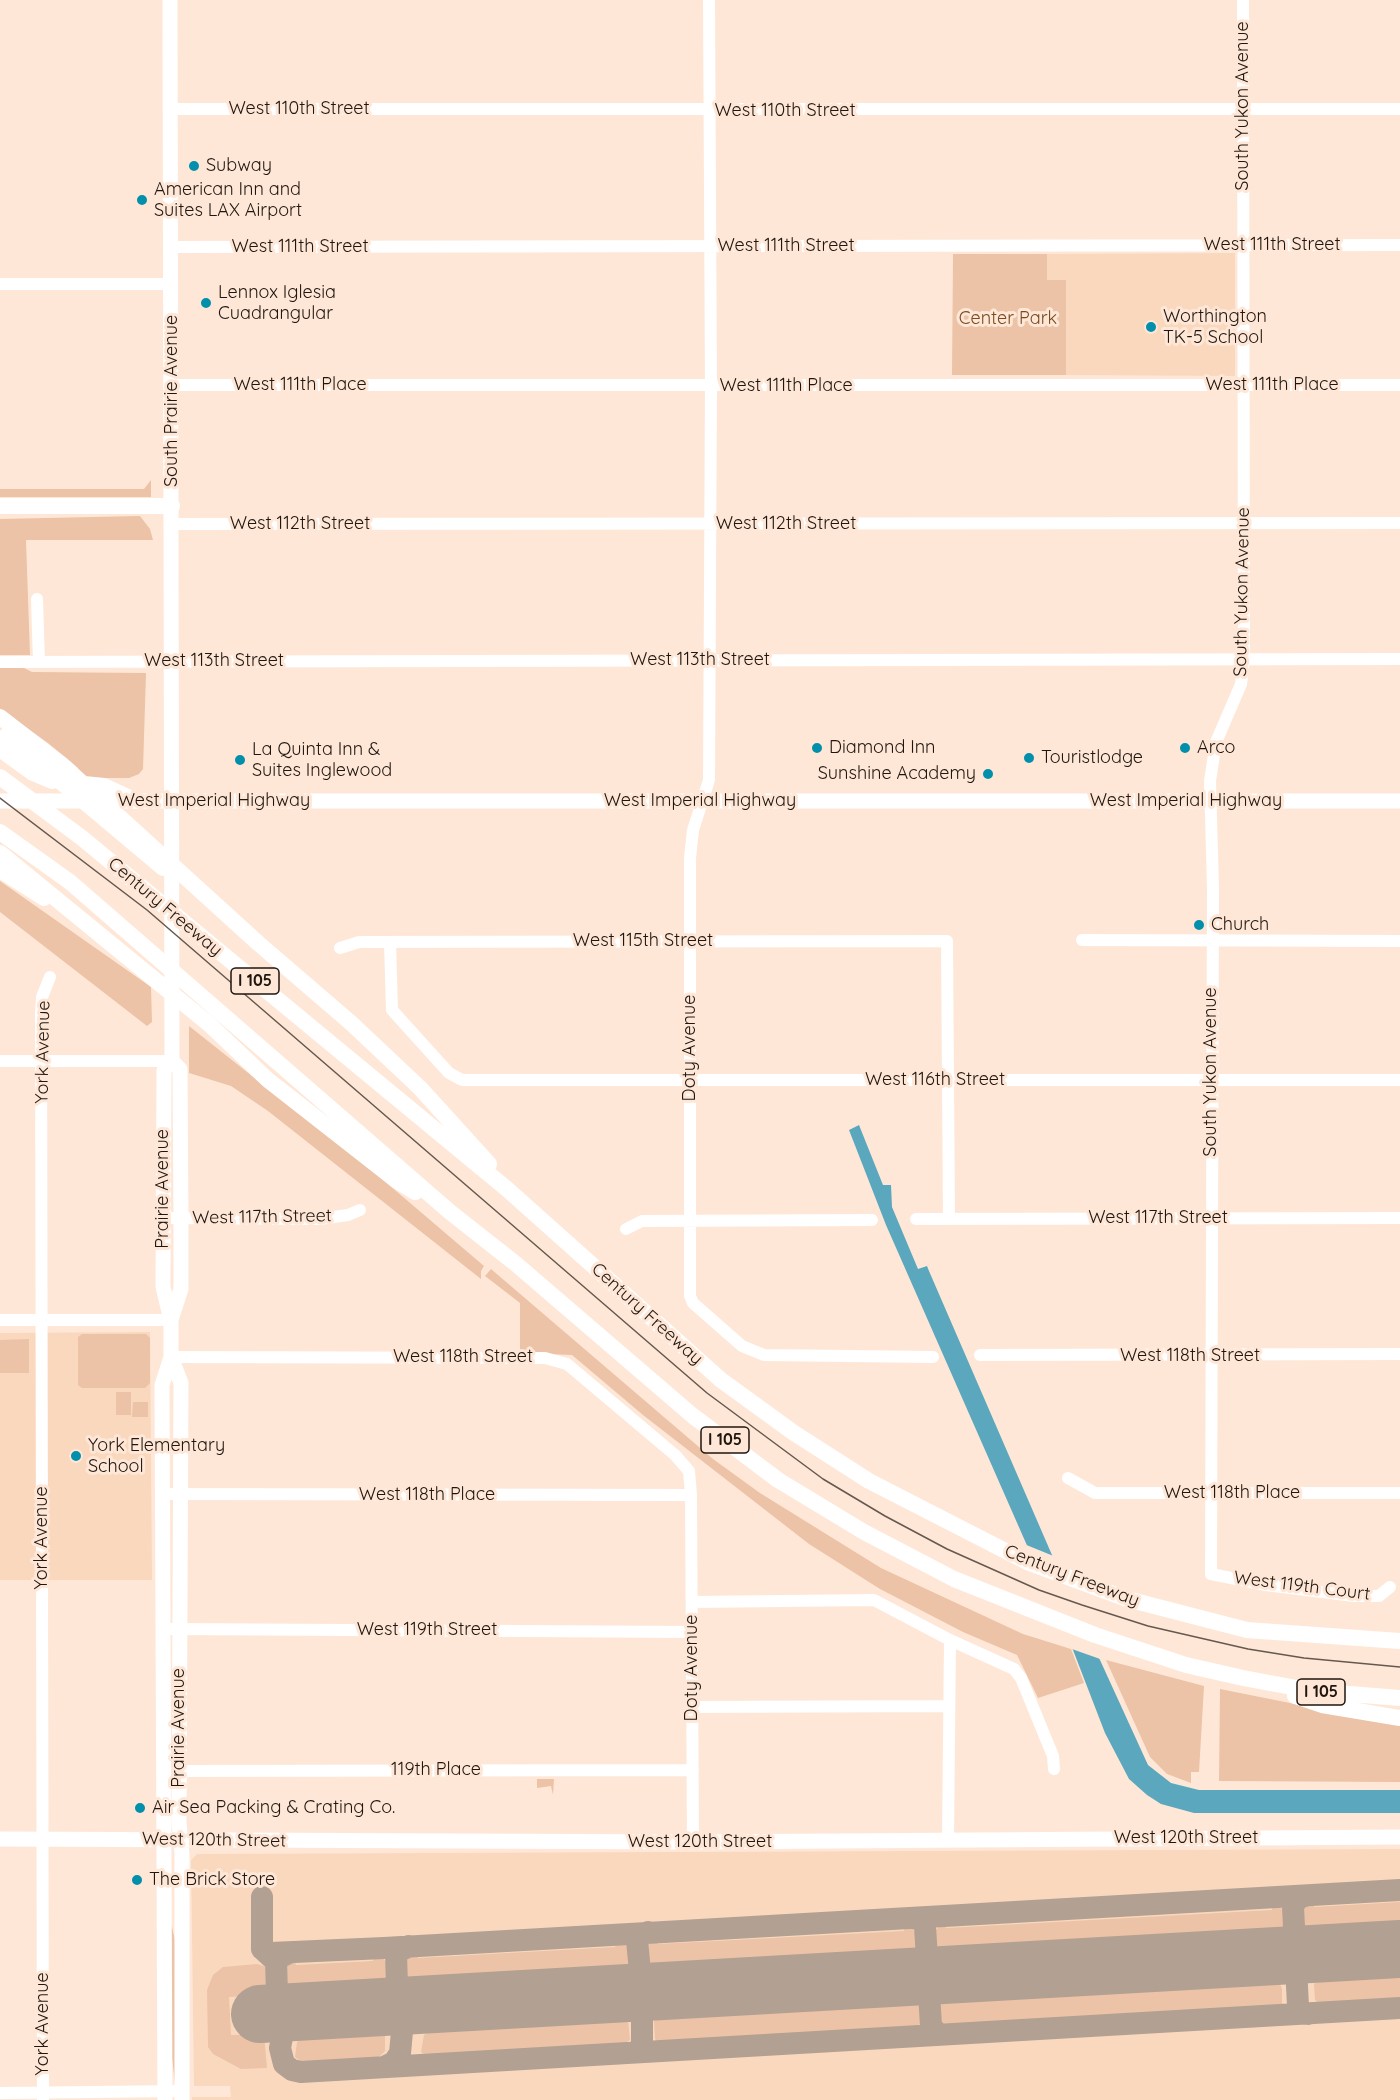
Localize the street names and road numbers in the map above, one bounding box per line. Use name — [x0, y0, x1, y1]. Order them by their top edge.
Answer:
street label: South Yukon Avenue — [1232, 21, 1254, 191]
street label: West 110th Street — [228, 98, 370, 120]
street label: West 110th Street — [714, 100, 856, 122]
street label: West 111th Street — [1203, 234, 1341, 256]
street label: West 111th Street — [717, 235, 855, 257]
street label: West 111th Street — [231, 236, 369, 258]
street label: South Prairie Avenue — [161, 315, 183, 487]
street label: West 111th Place — [233, 374, 367, 396]
street label: West 111th Place — [1205, 374, 1339, 396]
street label: West 111th Place — [719, 375, 853, 397]
street label: South Yukon Avenue — [1230, 507, 1254, 677]
street label: West 112th Street — [230, 513, 370, 535]
street label: West 112th Street — [716, 513, 856, 535]
street label: West 113th Street — [630, 649, 770, 671]
street label: West 113th Street — [144, 650, 284, 672]
street label: West Imperial Highway — [118, 790, 310, 812]
street label: West Imperial Highway — [604, 790, 796, 812]
street label: West Imperial Highway — [1090, 790, 1282, 812]
street label: Century Freeway — [104, 853, 226, 961]
street label: West 115th Street — [573, 930, 713, 952]
road number: I 105 — [231, 968, 279, 994]
street label: South Yukon Avenue — [1200, 987, 1222, 1157]
street label: Doty Avenue — [679, 995, 701, 1101]
street label: York Avenue — [31, 1000, 55, 1104]
street label: West 116th Street — [865, 1069, 1005, 1091]
street label: Prairie Avenue — [152, 1129, 174, 1249]
street label: West 117th Street — [192, 1205, 332, 1229]
street label: West 117th Street — [1088, 1207, 1228, 1229]
street label: Century Freeway — [587, 1258, 707, 1370]
street label: West 118th Street — [1120, 1345, 1260, 1367]
street label: West 118th Street — [393, 1346, 533, 1368]
road number: I 105 — [701, 1427, 749, 1453]
street label: West 118th Place — [1164, 1482, 1300, 1504]
street label: West 118th Place — [359, 1484, 495, 1506]
street label: York Avenue — [31, 1486, 53, 1590]
street label: Century Freeway — [1002, 1540, 1142, 1612]
street label: West 119th Court — [1233, 1567, 1371, 1605]
street label: Doty Avenue — [681, 1615, 703, 1721]
street label: West 119th Street — [357, 1619, 497, 1641]
street label: Prairie Avenue — [168, 1668, 190, 1788]
road number: I 105 — [1297, 1679, 1345, 1705]
street label: 119th Place — [391, 1759, 481, 1781]
street label: West 120th Street — [1114, 1827, 1258, 1849]
street label: West 120th Street — [142, 1828, 286, 1852]
street label: West 120th Street — [628, 1831, 772, 1853]
street label: York Avenue — [32, 1972, 54, 2076]

